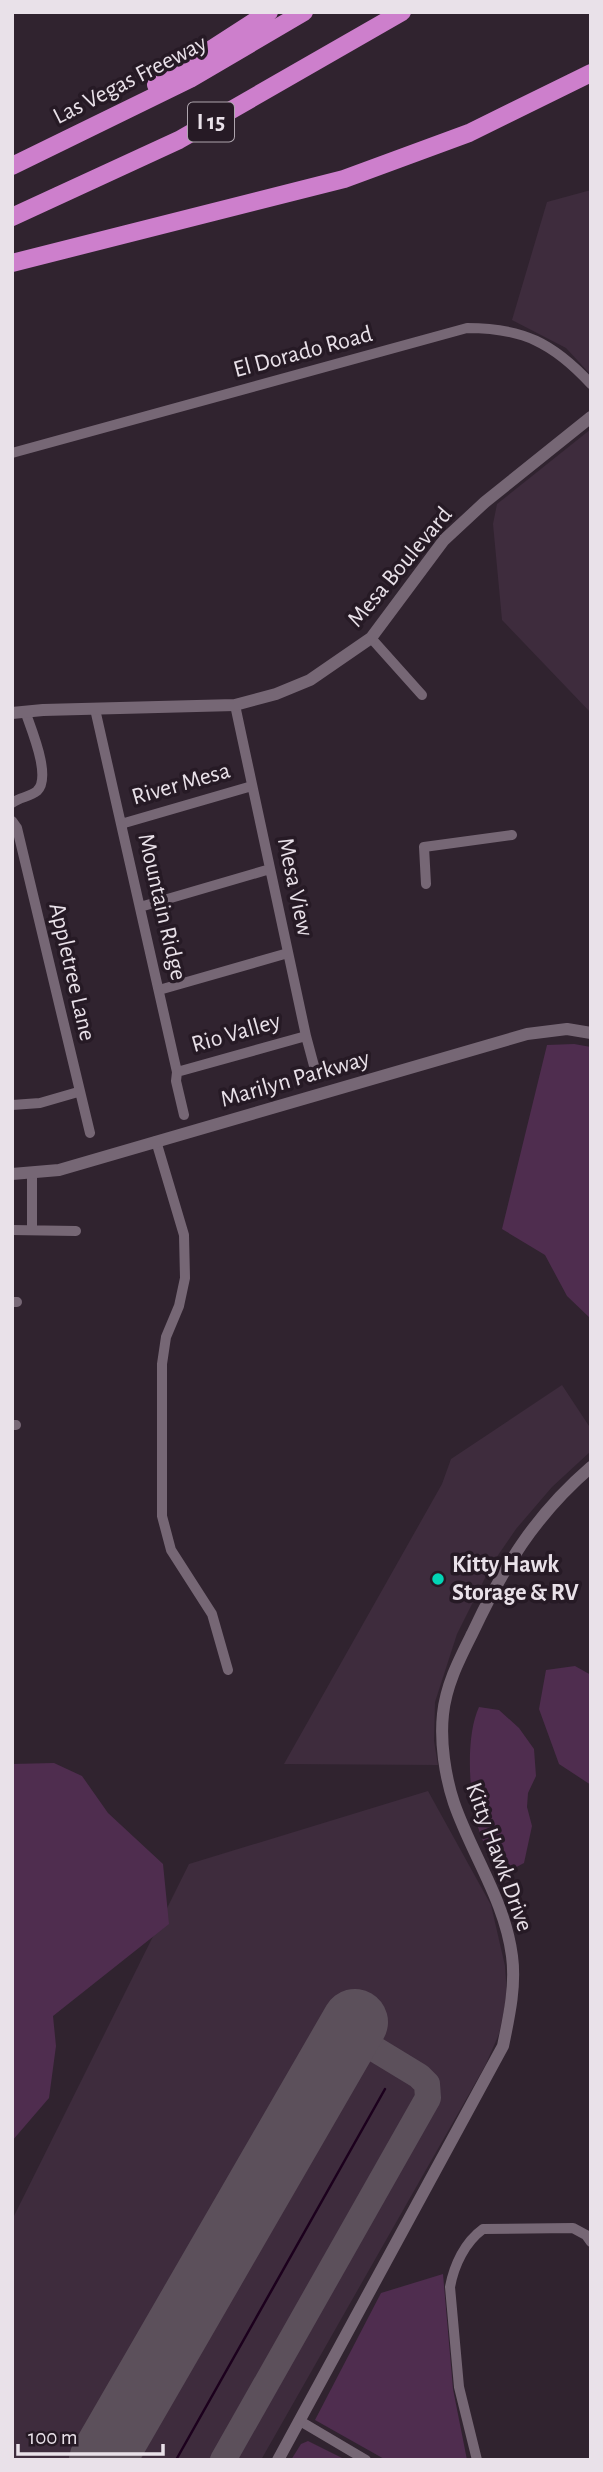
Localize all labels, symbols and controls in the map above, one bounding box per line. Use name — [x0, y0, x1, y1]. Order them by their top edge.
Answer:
street label: Las Vegas Freeway — [49, 31, 211, 129]
road number: I 15 — [188, 102, 234, 141]
street label: El Dorado Road — [231, 322, 375, 382]
street label: Mesa Boulevard — [343, 503, 457, 631]
street label: River Mesa — [129, 759, 233, 809]
street label: Mountain Ridge — [133, 831, 191, 983]
street label: Mesa View — [273, 836, 317, 938]
street label: Appletree Lane — [44, 901, 100, 1043]
street label: Rio Valley — [189, 1009, 283, 1057]
street label: Marilyn Parkway — [218, 1046, 372, 1112]
place label: Kitty Hawk Storage & RV — [452, 1553, 579, 1605]
marker: Kitty Hawk Storage & RV — [430, 1571, 446, 1587]
street label: Kitty Hawk Drive — [461, 1780, 537, 1934]
scale bar — [18, 2412, 163, 2456]
text: 100 m — [28, 2427, 78, 2448]

